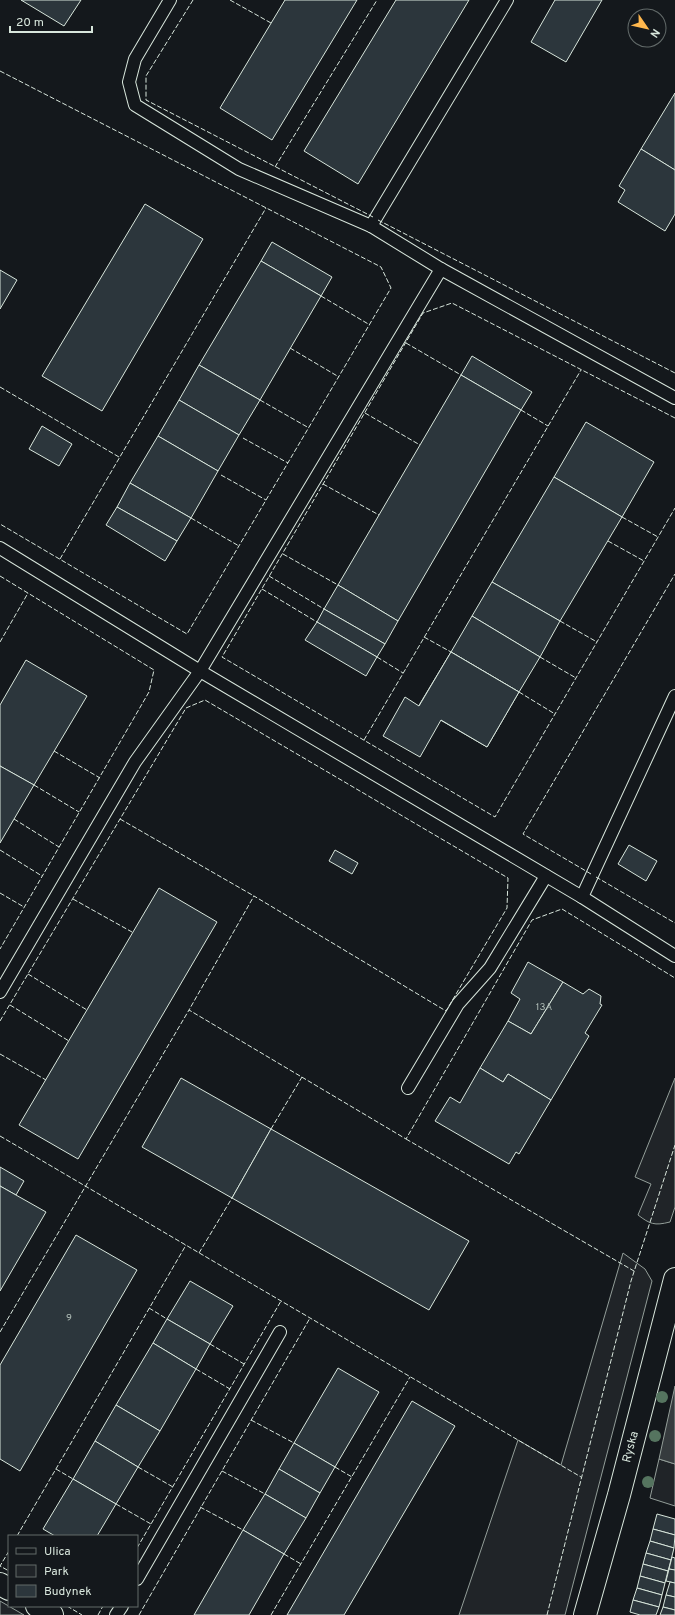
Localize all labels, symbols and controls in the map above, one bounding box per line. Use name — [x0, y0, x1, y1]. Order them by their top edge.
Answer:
scale bar — [10, 8, 92, 34]
north arrow — [627, 8, 667, 48]
text: 20 m — [16, 15, 44, 31]
text: N — [646, 26, 662, 40]
house number: 13A — [536, 1001, 552, 1014]
house number: 9 — [66, 1312, 72, 1325]
street label: Ryska — [619, 1430, 643, 1464]
legend — [8, 1535, 138, 1607]
text: Ulica — [44, 1544, 71, 1560]
text: Park — [44, 1564, 69, 1580]
text: Budynek — [44, 1584, 92, 1600]

